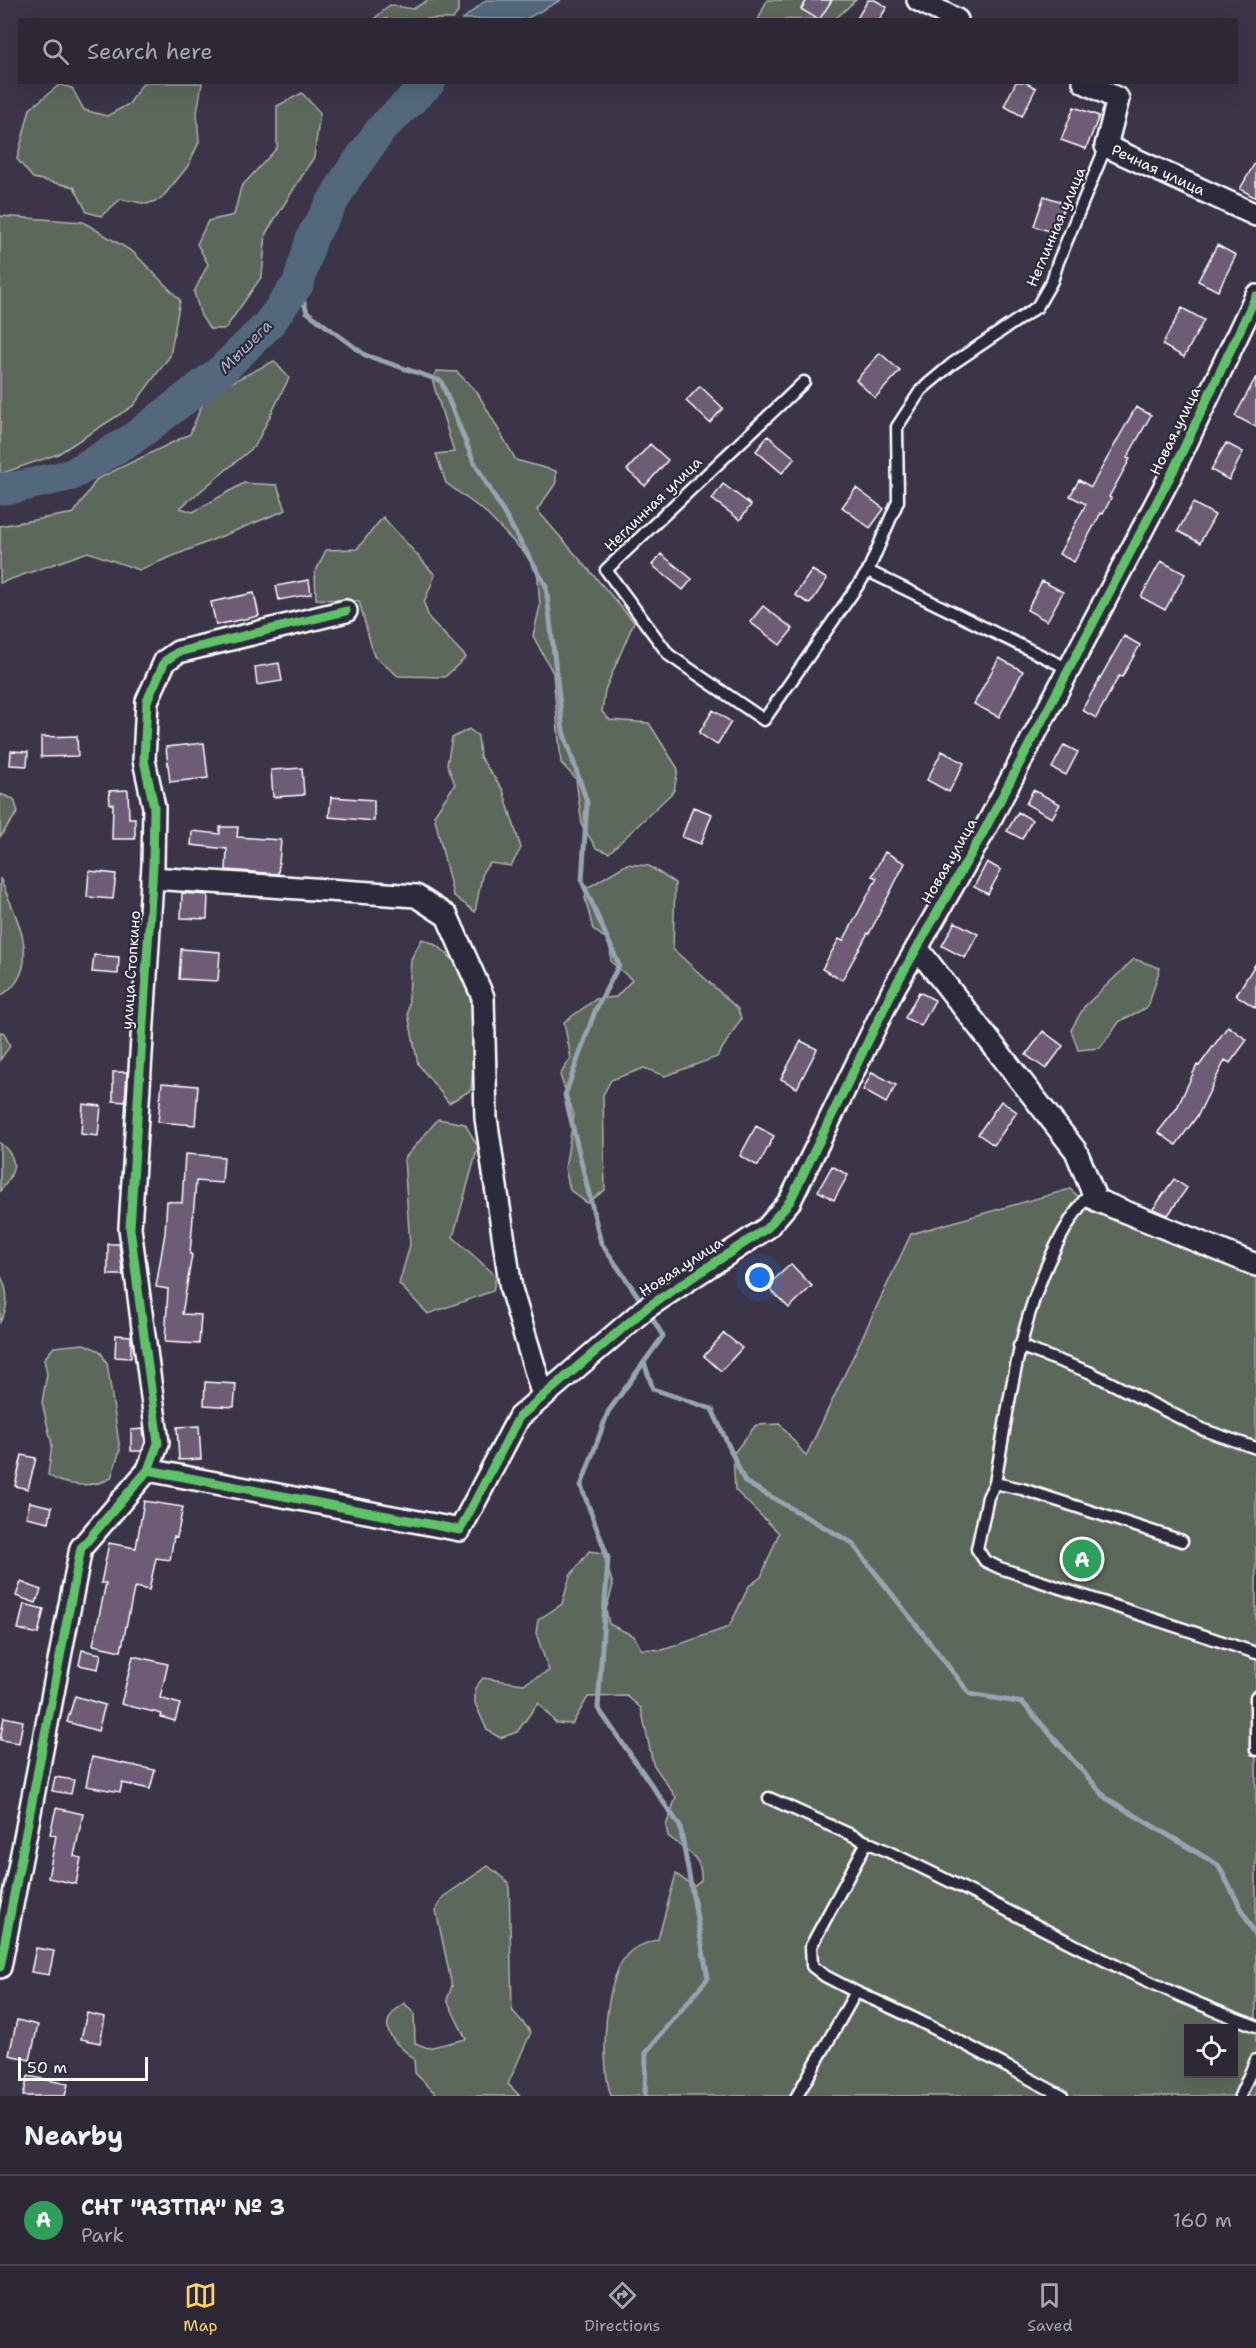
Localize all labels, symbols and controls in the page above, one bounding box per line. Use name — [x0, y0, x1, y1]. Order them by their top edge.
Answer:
search box — [18, 18, 1238, 84]
icon: search — [39, 35, 72, 68]
text: Search here — [87, 37, 213, 66]
street label: Речная улица — [1108, 140, 1209, 201]
street label: Неглинная улица — [1022, 163, 1091, 290]
water label: Мышега — [214, 315, 277, 377]
street label: Новая улица — [1145, 383, 1205, 478]
street label: Неглинная улица — [600, 452, 707, 556]
street label: Новая улица — [916, 814, 982, 907]
street label: улица Стопкино — [117, 910, 145, 1030]
street label: Новая улица — [635, 1232, 727, 1301]
your location — [745, 1263, 774, 1292]
pin: A — [1062, 1536, 1102, 1582]
map controls — [1184, 2024, 1238, 2078]
button: locate — [1184, 2024, 1238, 2078]
scale bar — [18, 2054, 148, 2082]
text: 50 m — [27, 2057, 67, 2078]
text: Nearby — [24, 2118, 123, 2153]
text: СНТ "АЗТПА" № 3 — [81, 2193, 285, 2222]
text: A — [36, 2207, 51, 2233]
text: 160 m — [1173, 2207, 1232, 2233]
text: Park — [81, 2222, 124, 2248]
tab: Map — [183, 2279, 218, 2336]
tab: Directions — [584, 2279, 661, 2336]
tab: Saved — [1027, 2279, 1073, 2336]

